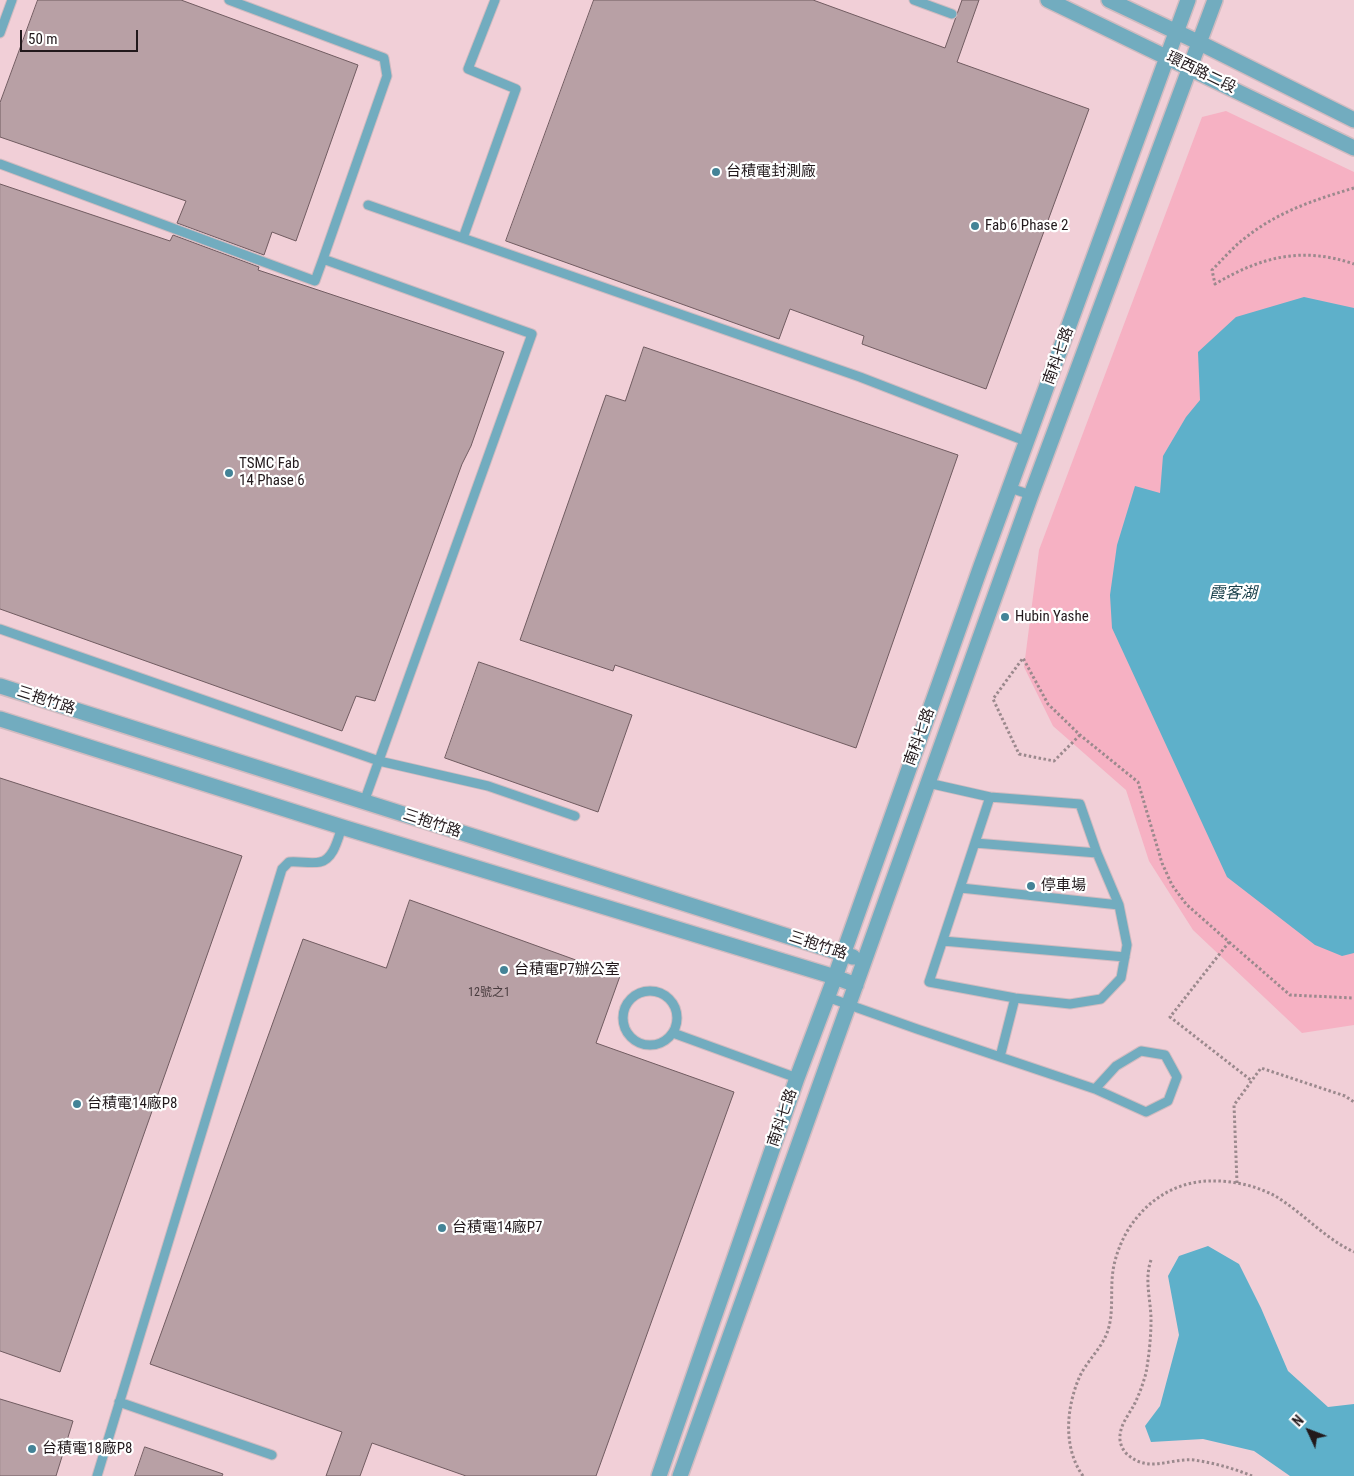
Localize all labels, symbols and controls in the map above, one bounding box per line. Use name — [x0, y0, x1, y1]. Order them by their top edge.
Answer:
scale bar — [22, 20, 140, 52]
text: 50 m — [28, 30, 58, 48]
street label: 環西路二段 — [1163, 48, 1239, 98]
place label: 台積電封測廠 — [726, 163, 816, 181]
marker: 台積電封測廠 — [710, 166, 722, 178]
place label: Fab 6 Phase 2 — [985, 217, 1068, 235]
marker: Fab 6 Phase 2 — [969, 220, 981, 232]
street label: 南科七路 — [1040, 325, 1078, 387]
place label: TSMC Fab 14 Phase 6 — [239, 455, 305, 490]
marker: TSMC Fab 14 Phase 6 — [223, 467, 235, 479]
water label: 霞客湖 — [1209, 584, 1257, 604]
place label: Hubin Yashe — [1015, 608, 1089, 626]
marker: Hubin Yashe — [999, 611, 1011, 623]
street label: 三抱竹路 — [15, 683, 77, 719]
street label: 南科七路 — [901, 706, 939, 768]
street label: 三抱竹路 — [401, 806, 463, 842]
place label: 停車場 — [1041, 877, 1086, 895]
marker: 停車場 — [1025, 880, 1037, 892]
street label: 三抱竹路 — [787, 928, 849, 964]
place label: 台積電P7辦公室 — [514, 961, 620, 979]
marker: 台積電P7辦公室 — [498, 964, 510, 976]
house number: 12號之1 — [468, 986, 510, 1000]
street label: 南科七路 — [765, 1087, 801, 1149]
place label: 台積電14廠P8 — [87, 1095, 178, 1113]
marker: 台積電14廠P8 — [71, 1098, 83, 1110]
place label: 台積電14廠P7 — [452, 1219, 543, 1237]
marker: 台積電14廠P7 — [436, 1222, 448, 1234]
north arrow — [1284, 1406, 1334, 1456]
text: N — [1289, 1412, 1307, 1429]
place label: 台積電18廠P8 — [42, 1440, 133, 1458]
marker: 台積電18廠P8 — [26, 1443, 38, 1455]

